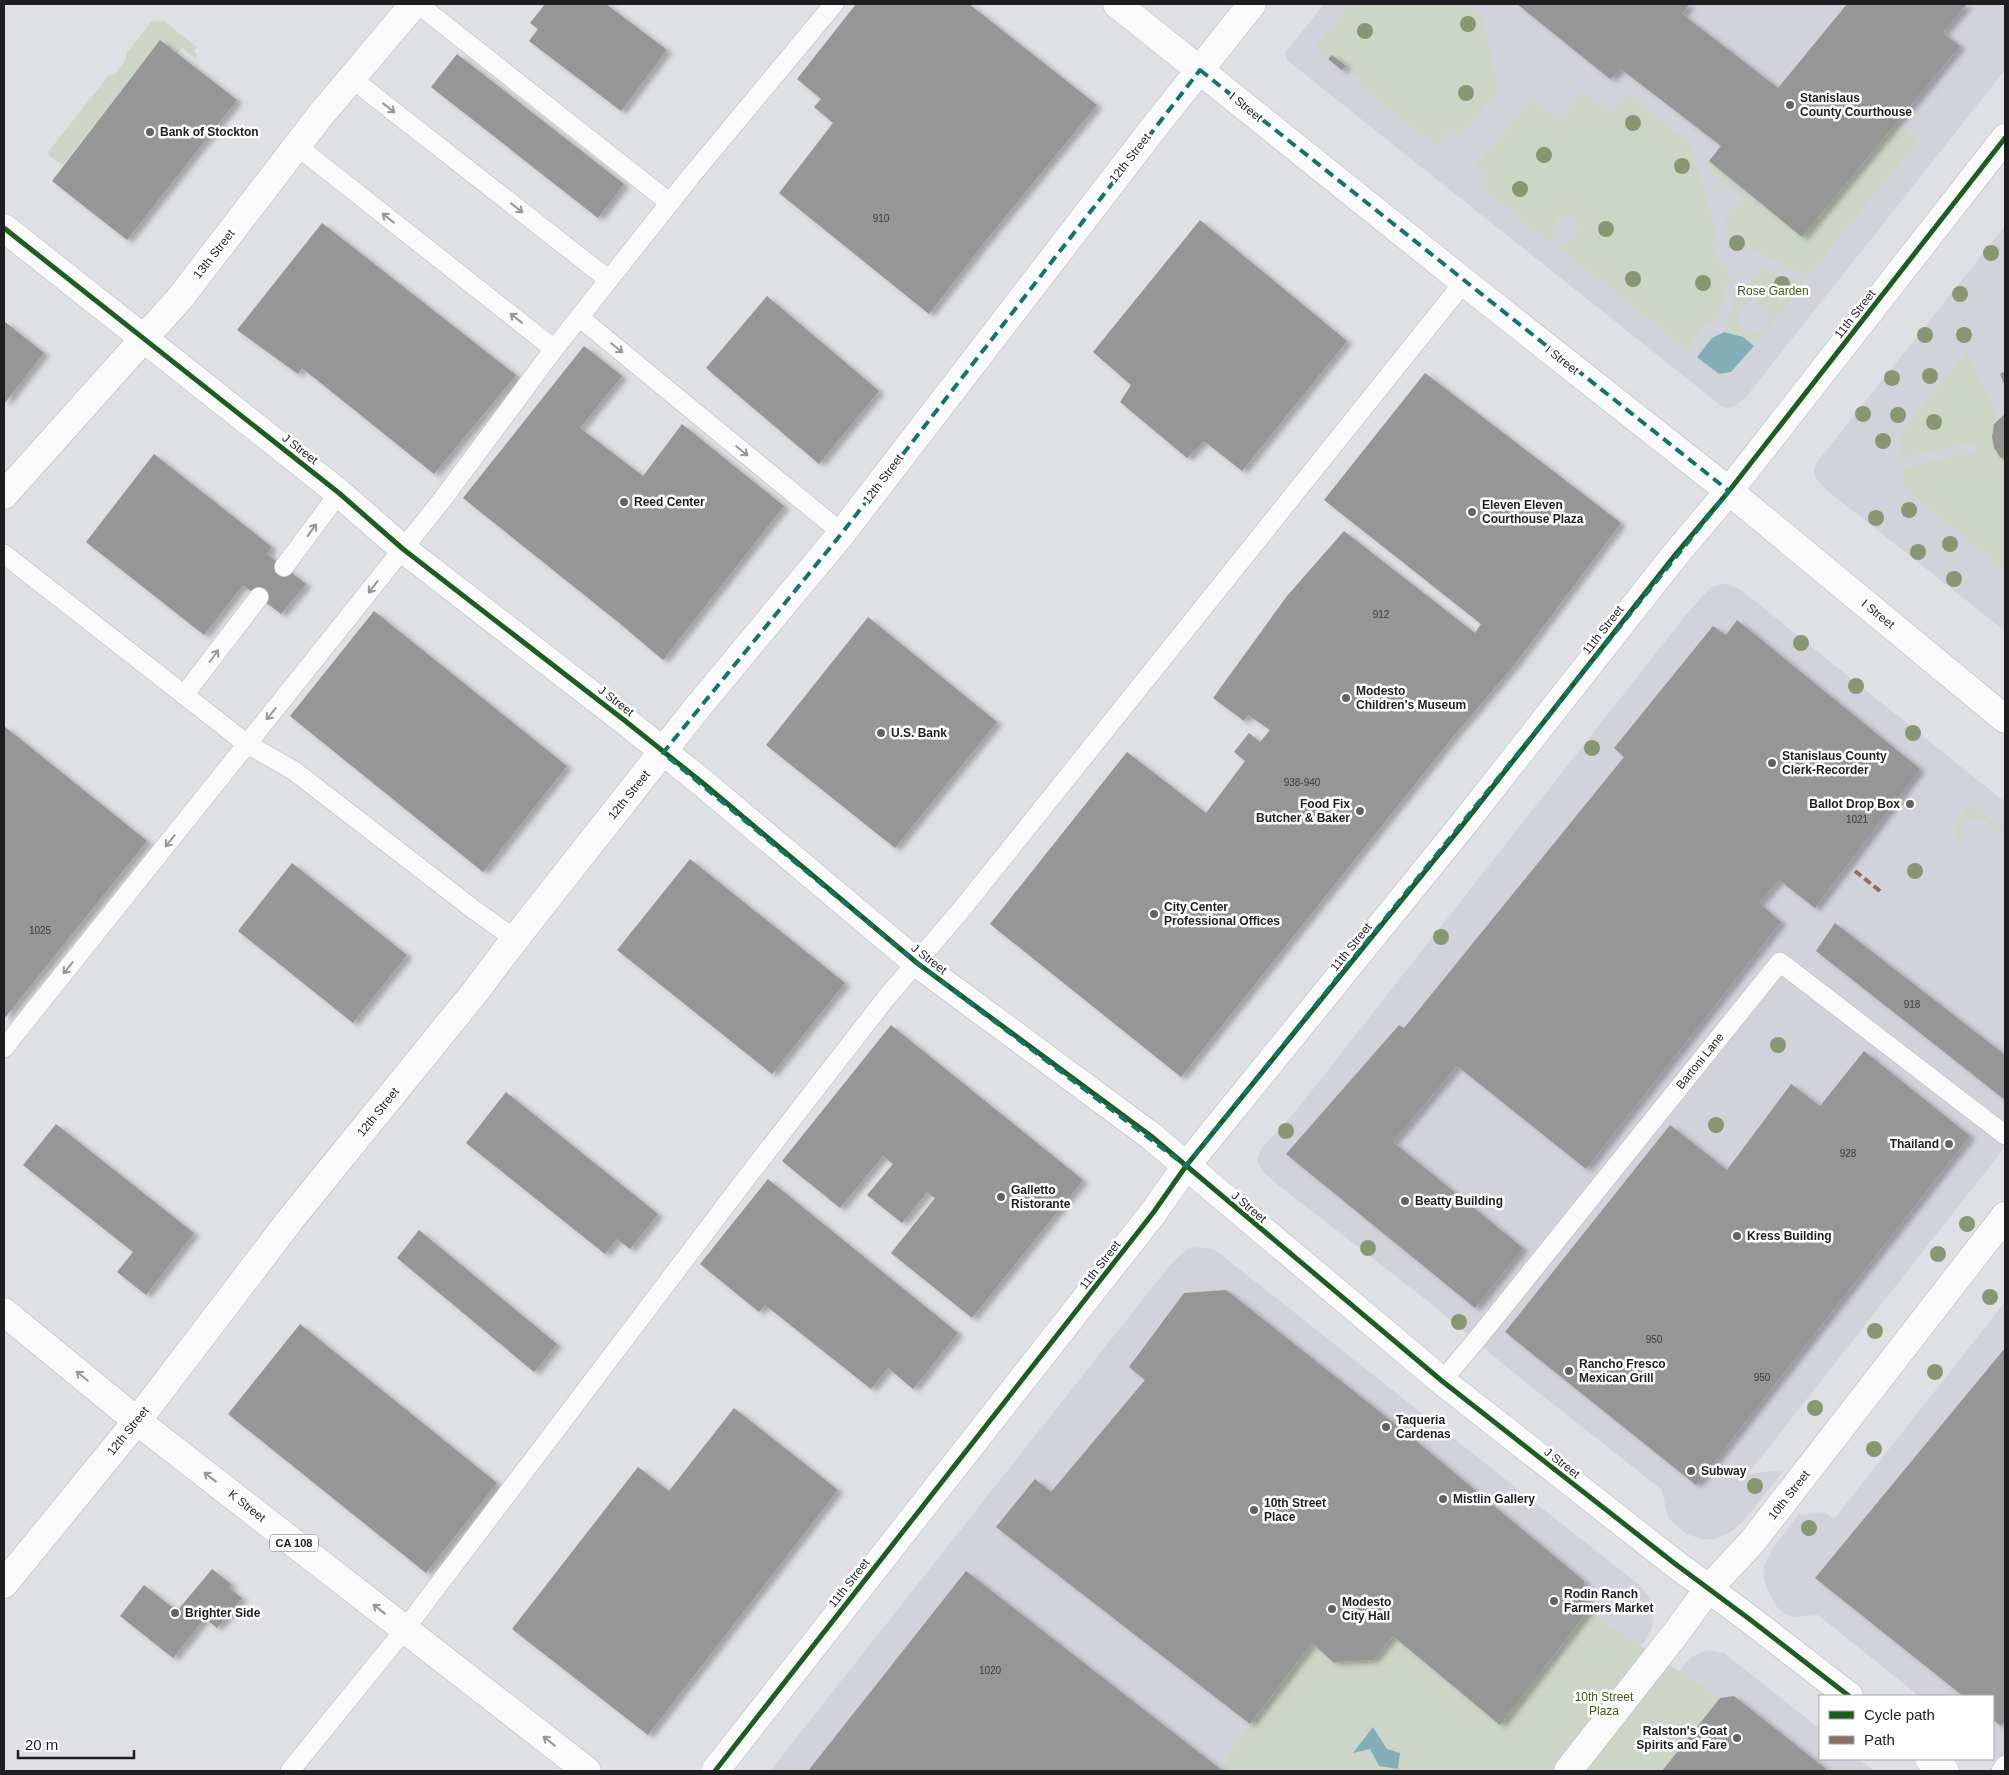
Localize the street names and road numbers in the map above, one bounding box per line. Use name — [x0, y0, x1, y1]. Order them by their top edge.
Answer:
street label: I Street — [1227, 89, 1266, 125]
street label: 12th Street — [1106, 130, 1154, 185]
street label: 13th Street — [190, 226, 238, 281]
street label: 11th Street — [1832, 286, 1879, 341]
street label: I Street — [1542, 343, 1582, 378]
street label: J Street — [279, 431, 321, 468]
street label: 12th Street — [860, 451, 907, 507]
street label: I Street — [1859, 596, 1898, 632]
street label: 11th Street — [1580, 602, 1627, 657]
street label: J Street — [595, 683, 637, 720]
street label: 12th Street — [605, 767, 653, 822]
street label: 11th Street — [1327, 920, 1375, 974]
street label: J Street — [908, 941, 950, 978]
street label: Bartoni Lane — [1673, 1030, 1727, 1092]
street label: 12th Street — [354, 1084, 402, 1139]
street label: J Street — [1229, 1188, 1270, 1226]
street label: 11th Street — [1077, 1237, 1124, 1292]
street label: 12th Street — [104, 1403, 152, 1458]
street label: J Street — [1541, 1445, 1583, 1482]
street label: 10th Street — [1765, 1467, 1813, 1522]
street label: K Street — [226, 1487, 269, 1525]
road number: CA 108 — [270, 1535, 318, 1552]
street label: 11th Street — [826, 1555, 873, 1610]

